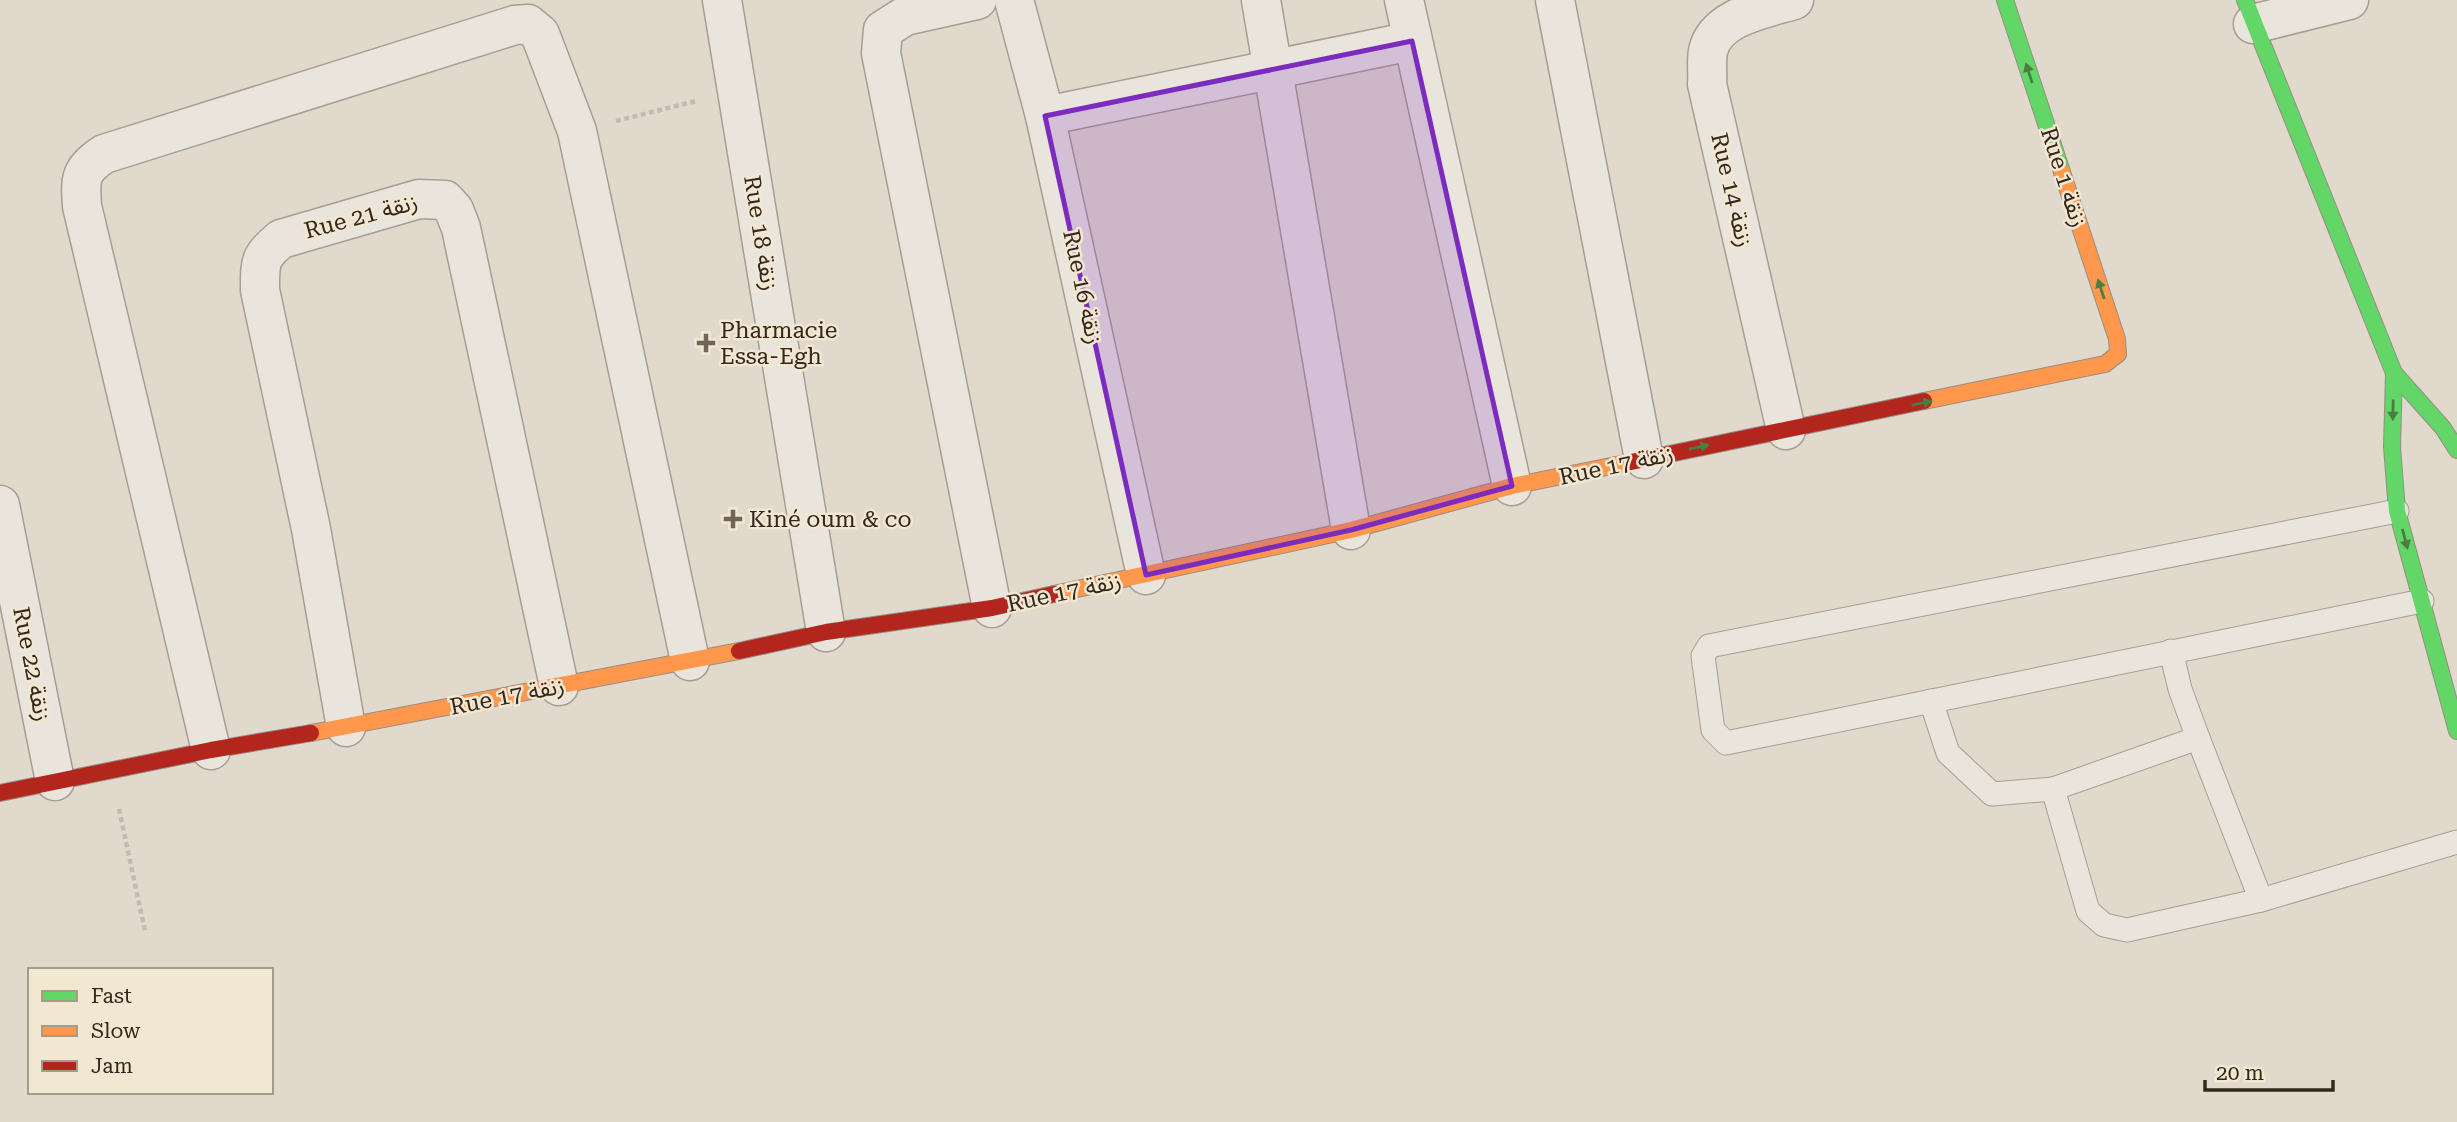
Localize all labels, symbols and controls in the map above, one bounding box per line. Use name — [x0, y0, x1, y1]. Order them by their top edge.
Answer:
one-way arrow — [2023, 62, 2034, 83]
street label: Rue 1 زنقة — [2035, 124, 2092, 231]
street label: Rue 14 زنقة — [1705, 130, 1758, 250]
street label: Rue 18 زنقة — [738, 173, 783, 293]
street label: Rue 21 زنقة — [301, 188, 421, 245]
street label: Rue 16 زنقة — [1057, 227, 1108, 347]
one-way arrow — [2095, 278, 2106, 299]
place label: Pharmacie Essa-Egh — [720, 317, 837, 370]
marker: Pharmacie Essa-Egh — [698, 335, 714, 351]
one-way arrow — [1911, 397, 1933, 408]
one-way arrow — [2388, 400, 2399, 422]
street label: Rue 17 زنقة — [1556, 440, 1676, 491]
one-way arrow — [1688, 442, 1710, 453]
place label: Kiné oum & co — [749, 506, 912, 533]
marker: Kiné oum & co — [723, 509, 743, 529]
one-way arrow — [2400, 529, 2410, 550]
street label: Rue 17 زنقة — [1004, 567, 1124, 618]
street label: Rue 22 زنقة — [7, 604, 56, 724]
street label: Rue 17 زنقة — [447, 672, 567, 721]
legend — [28, 968, 273, 1094]
text: Fast — [91, 984, 132, 1008]
text: Slow — [91, 1019, 141, 1043]
scale bar — [2205, 1048, 2333, 1092]
text: Jam — [91, 1054, 133, 1078]
text: 20 m — [2216, 1061, 2264, 1085]

